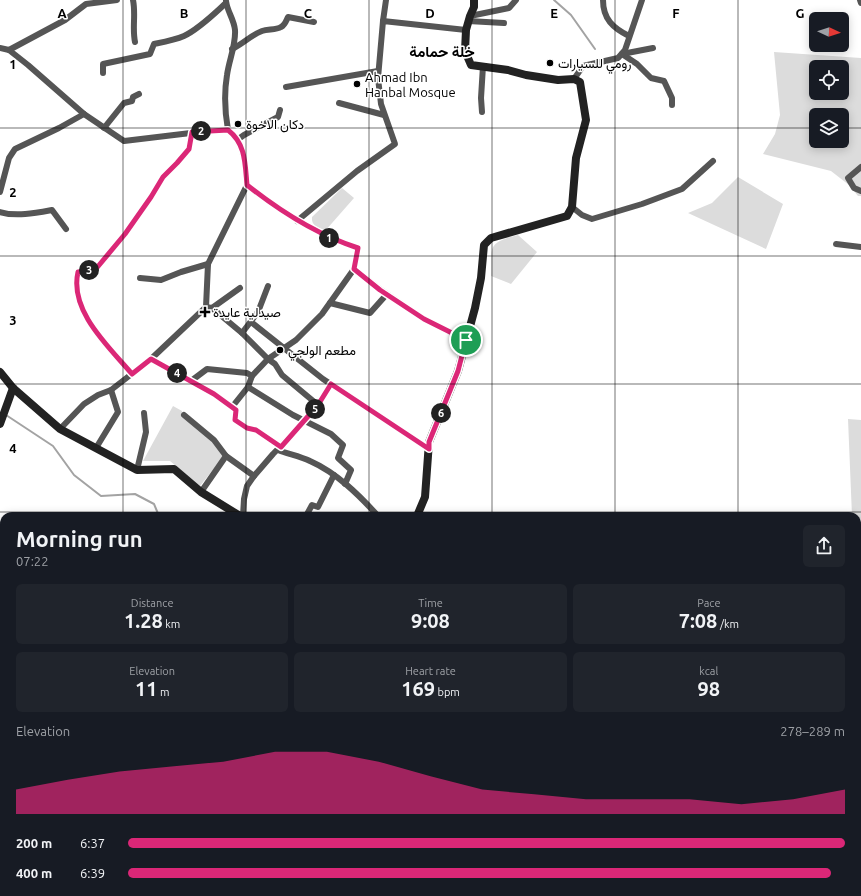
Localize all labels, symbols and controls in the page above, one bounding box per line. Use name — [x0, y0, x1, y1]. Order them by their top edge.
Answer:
text: A — [57, 6, 67, 20]
text: B — [180, 6, 189, 20]
text: C — [304, 6, 313, 20]
text: D — [425, 6, 435, 20]
text: E — [550, 6, 558, 20]
text: F — [672, 6, 680, 20]
text: G — [796, 6, 805, 20]
north arrow — [809, 12, 849, 52]
map controls — [809, 12, 849, 148]
district label: خلة حمامة — [409, 43, 475, 60]
place label: رومي للسيارات — [558, 56, 632, 74]
text: 1 — [9, 57, 17, 71]
marker: رومي للسيارات — [545, 58, 555, 68]
button: locate — [809, 60, 849, 100]
place label: Ahmad Ibn Hanbal Mosque — [365, 70, 456, 99]
marker: Ahmad Ibn Hanbal Mosque — [352, 79, 362, 89]
button: layers — [809, 108, 849, 148]
place label: دكان الاخوة — [246, 117, 304, 133]
marker: دكان الاخوة — [233, 119, 243, 129]
pin: 2 — [191, 121, 211, 141]
text: 2 — [198, 125, 204, 137]
text: 2 — [9, 185, 17, 199]
pin: 1 — [319, 228, 339, 248]
text: 1 — [326, 232, 332, 244]
pin: 3 — [79, 260, 99, 280]
text: 3 — [86, 264, 92, 276]
place label: صيدلية عايدة — [213, 305, 281, 320]
marker: صيدلية عايدة — [200, 307, 210, 317]
text: 3 — [9, 313, 17, 327]
pin — [449, 323, 483, 357]
icon: arrive — [455, 329, 477, 351]
place label: مطعم الولجي — [288, 343, 356, 361]
marker: مطعم الولجي — [275, 345, 285, 355]
pin: 4 — [167, 363, 187, 383]
text: 4 — [174, 367, 180, 379]
pin: 5 — [305, 399, 325, 419]
text: 5 — [312, 403, 318, 415]
pin: 6 — [431, 403, 451, 423]
text: 6 — [438, 407, 444, 419]
text: 4 — [9, 441, 17, 455]
button: share — [803, 525, 845, 567]
text: Morning run — [16, 526, 143, 551]
text: 07:22 — [16, 554, 49, 568]
text: Distance — [131, 597, 173, 609]
text: Time — [418, 597, 443, 609]
text: Pace — [697, 597, 720, 609]
text: 1.28 — [124, 609, 163, 632]
text: 9:08 — [411, 609, 450, 632]
text: 7:08 — [679, 609, 717, 632]
text: km — [163, 618, 180, 630]
text: /km — [717, 618, 739, 630]
text: Elevation — [129, 665, 175, 677]
text: Heart rate — [405, 665, 456, 677]
text: kcal — [699, 665, 718, 677]
text: 11 — [135, 677, 157, 700]
text: 169 — [401, 677, 435, 700]
text: 98 — [698, 677, 720, 700]
text: m — [157, 686, 169, 698]
text: bpm — [435, 686, 460, 698]
text: Elevation — [16, 724, 70, 738]
text: 278–289 m — [780, 724, 845, 738]
text: 200 m — [16, 836, 52, 850]
text: 6:37 — [80, 836, 105, 850]
text: 400 m — [16, 866, 52, 880]
text: 6:39 — [80, 866, 105, 880]

